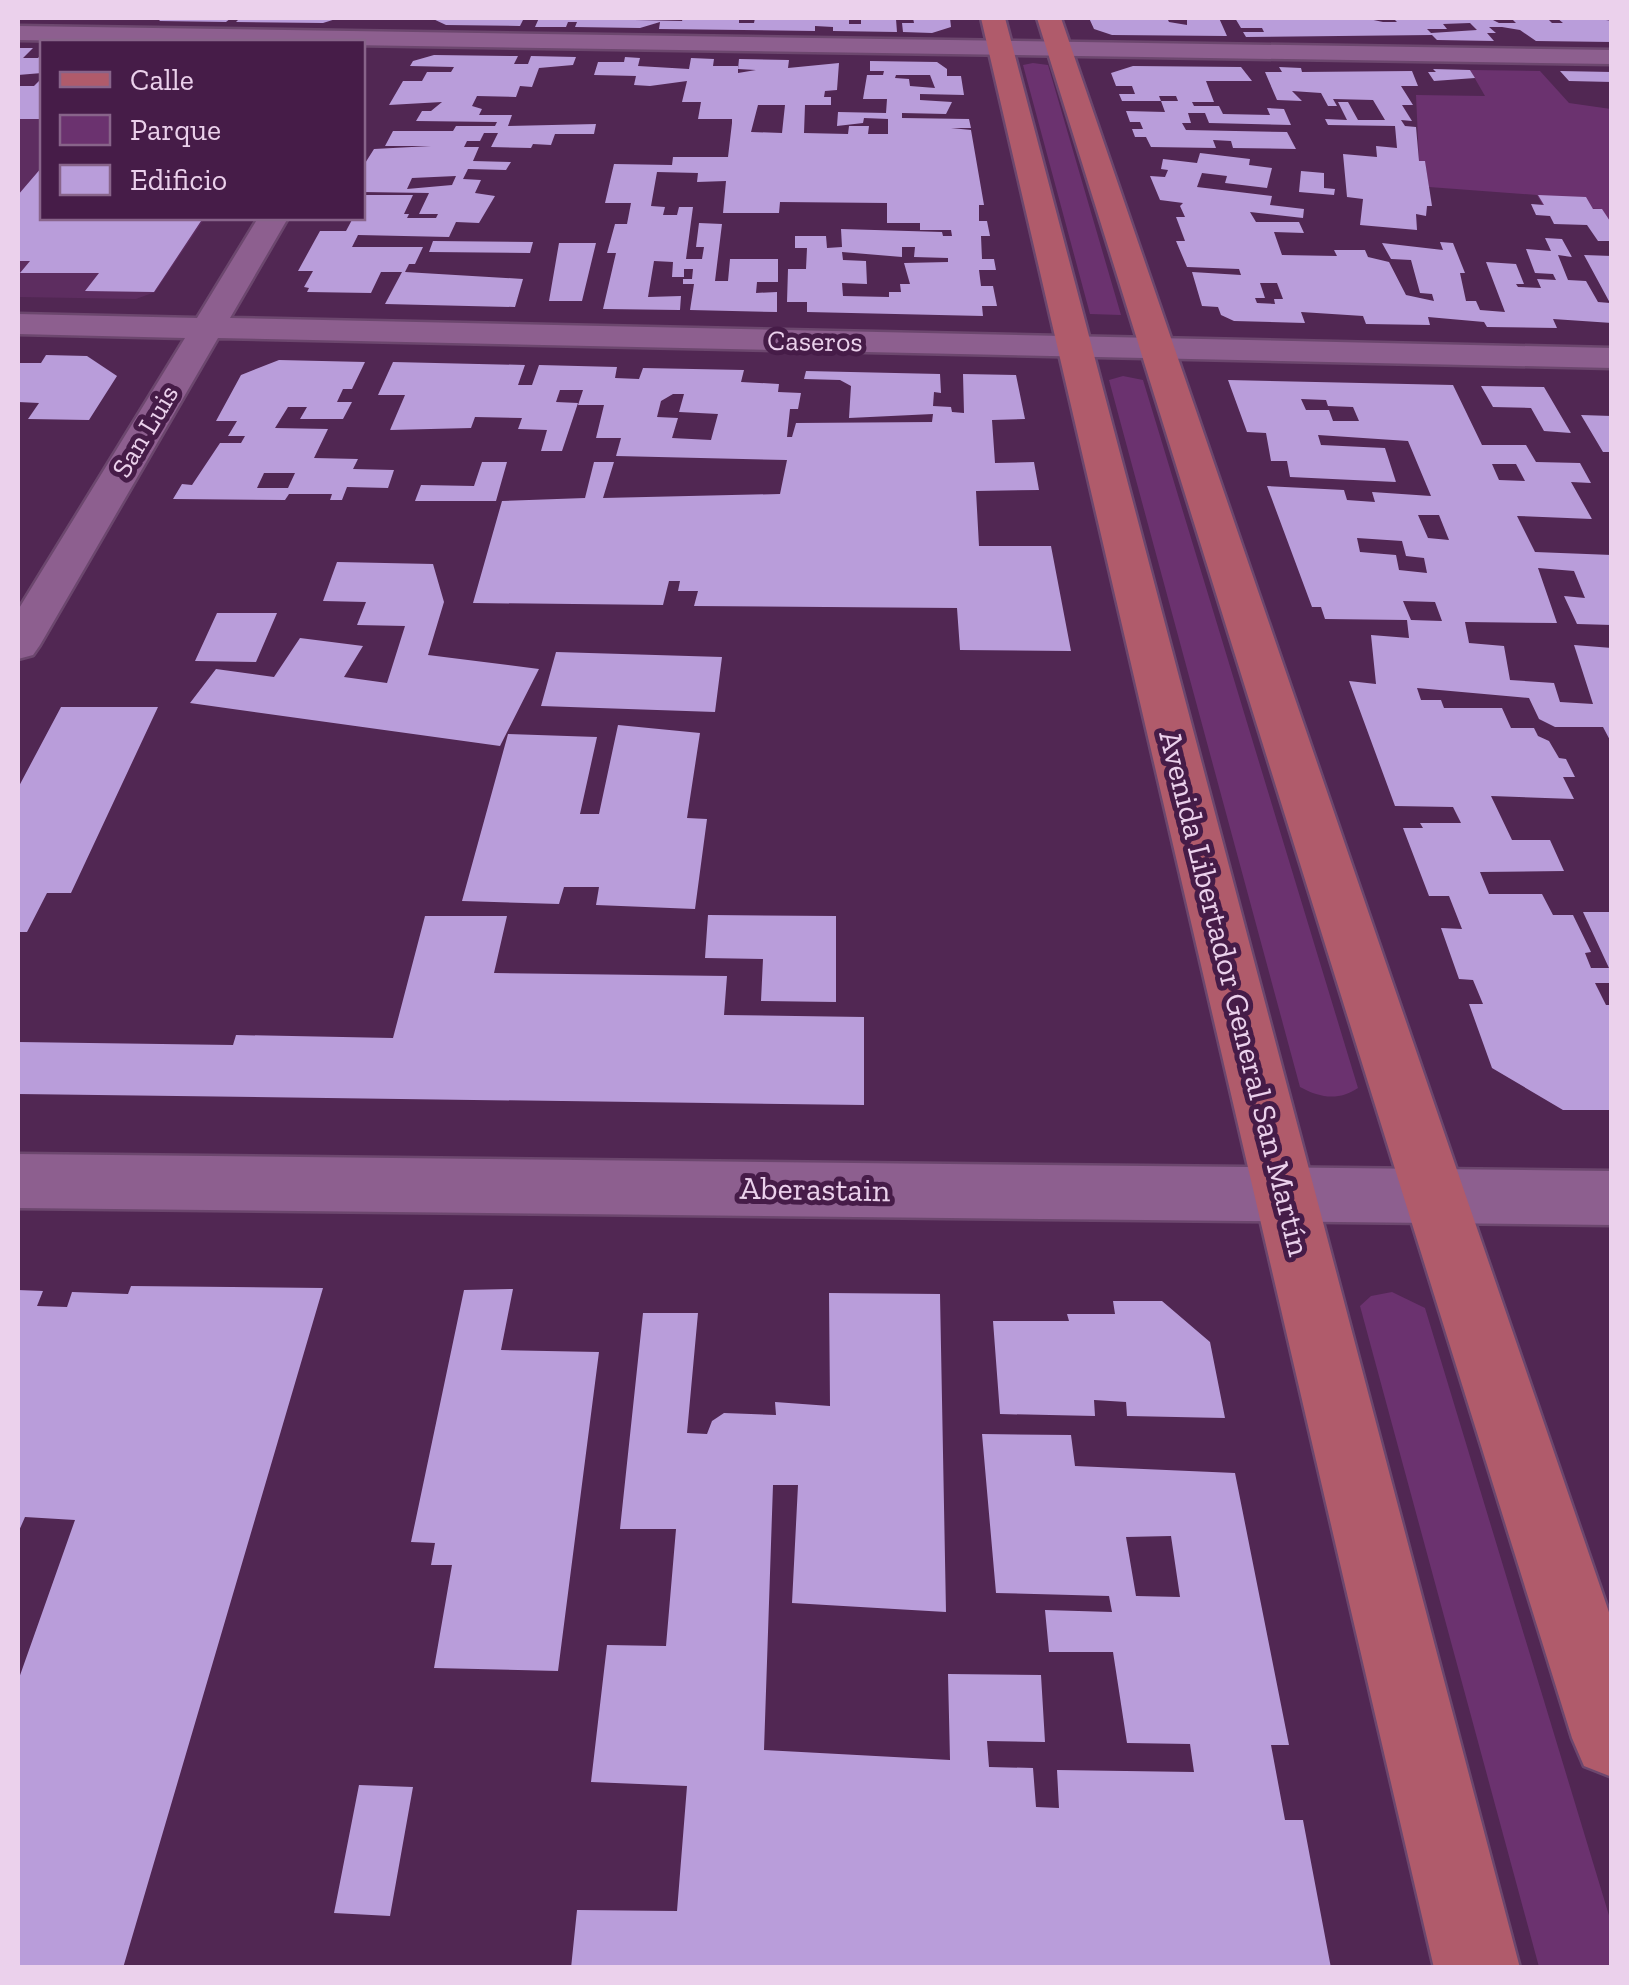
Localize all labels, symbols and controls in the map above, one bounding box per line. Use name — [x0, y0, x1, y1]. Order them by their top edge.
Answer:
legend — [40, 40, 365, 220]
text: Calle — [130, 62, 194, 98]
text: Parque — [130, 112, 221, 148]
text: Edificio — [130, 162, 227, 198]
street label: Caseros — [767, 324, 863, 358]
street label: San Luis — [105, 379, 185, 483]
street label: Avenida Libertador General San Martín — [1151, 726, 1319, 1260]
street label: Aberastain — [739, 1169, 891, 1209]

